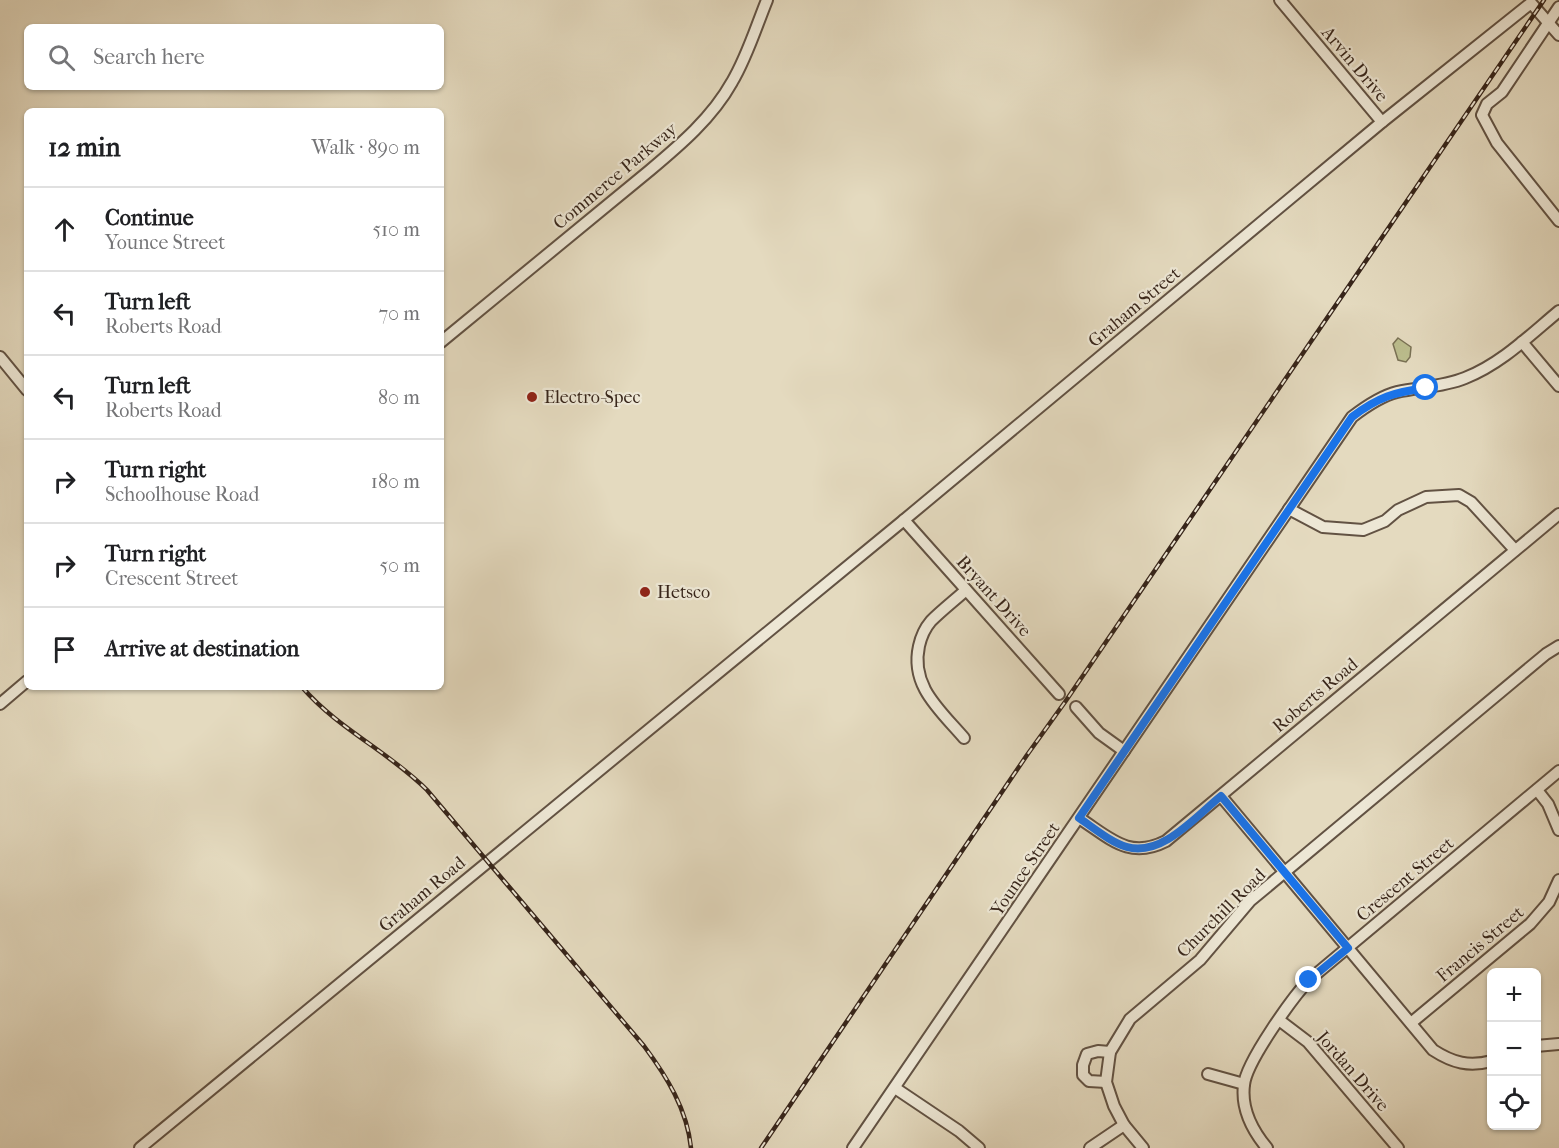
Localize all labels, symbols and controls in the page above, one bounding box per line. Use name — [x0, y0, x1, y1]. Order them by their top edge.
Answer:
street label: Arvin Drive — [1316, 22, 1392, 106]
search box — [24, 24, 444, 90]
icon: search — [45, 41, 78, 74]
text: Search here — [93, 44, 205, 70]
street label: Commerce Parkway — [549, 118, 682, 234]
text: 12 min — [48, 132, 121, 163]
text: Walk · 890 m — [312, 136, 420, 159]
text: Continue — [105, 205, 194, 231]
icon: ahead — [48, 213, 81, 246]
text: 510 m — [372, 218, 420, 241]
text: Younce Street — [105, 231, 225, 254]
street label: Graham Street — [1084, 262, 1185, 352]
text: Turn left — [105, 289, 191, 315]
icon: left — [48, 297, 81, 330]
text: 70 m — [378, 302, 420, 325]
text: Roberts Road — [105, 315, 222, 338]
text: Turn left — [105, 373, 191, 399]
route start — [1412, 374, 1438, 400]
icon: left — [48, 381, 81, 414]
text: 80 m — [378, 386, 420, 409]
place label: Electro-Spec — [544, 387, 640, 408]
marker: Electro-Spec — [525, 390, 539, 404]
text: Roberts Road — [105, 399, 222, 422]
text: Turn right — [105, 457, 206, 483]
icon: right — [48, 465, 81, 498]
text: 180 m — [371, 470, 420, 493]
text: Schoolhouse Road — [105, 483, 259, 506]
text: Turn right — [105, 541, 206, 567]
icon: right — [48, 549, 81, 582]
street label: Bryant Drive — [952, 552, 1035, 641]
text: 50 m — [379, 554, 420, 577]
text: Crescent Street — [105, 567, 238, 590]
place label: Hetsco — [657, 582, 710, 603]
marker: Hetsco — [638, 585, 652, 599]
icon: arrive — [48, 633, 81, 666]
text: Arrive at destination — [105, 636, 299, 662]
street label: Roberts Road — [1268, 653, 1362, 737]
street label: Younce Street — [986, 818, 1065, 921]
street label: Crescent Street — [1353, 832, 1459, 926]
street label: Graham Road — [375, 852, 470, 937]
street label: Churchill Road — [1173, 864, 1270, 962]
street label: Francis Street — [1432, 902, 1529, 987]
route end — [1295, 966, 1321, 992]
map controls — [1487, 968, 1541, 1130]
button: + — [1487, 968, 1541, 1022]
button: − — [1487, 1022, 1541, 1076]
street label: Jordan Drive — [1311, 1025, 1393, 1116]
button: locate — [1487, 1076, 1541, 1130]

